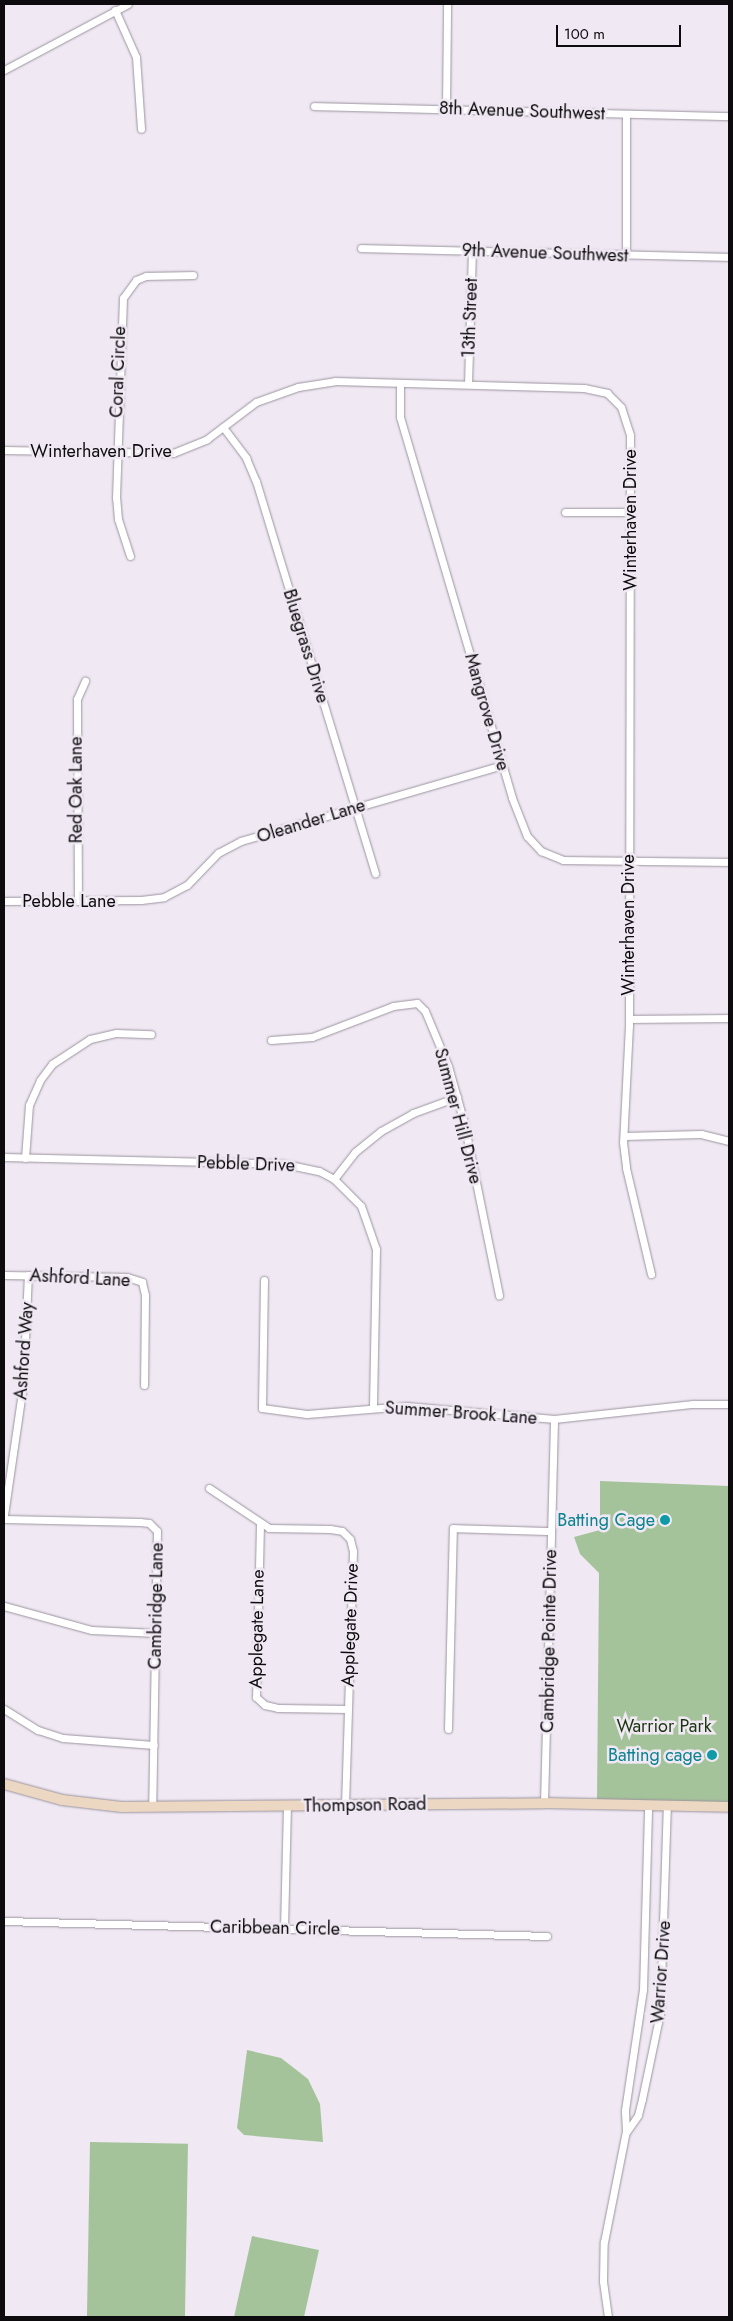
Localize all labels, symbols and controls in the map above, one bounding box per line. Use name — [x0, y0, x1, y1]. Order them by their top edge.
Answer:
scale bar — [558, 15, 683, 47]
text: 100 m — [564, 23, 605, 45]
street label: 8th Avenue Southwest — [439, 97, 605, 125]
street label: 9th Avenue Southwest — [461, 239, 629, 267]
street label: 13th Street — [458, 278, 482, 358]
street label: Coral Circle — [106, 326, 130, 418]
street label: Winterhaven Drive — [30, 440, 172, 462]
street label: Winterhaven Drive — [619, 449, 641, 591]
street label: Bluegrass Drive — [278, 586, 334, 706]
street label: Mangrove Drive — [460, 651, 514, 773]
street label: Red Oak Lane — [65, 737, 87, 843]
street label: Oleander Lane — [254, 794, 368, 848]
street label: Winterhaven Drive — [617, 854, 639, 996]
street label: Pebble Lane — [22, 890, 116, 912]
street label: Summer Hill Drive — [430, 1046, 486, 1186]
street label: Pebble Drive — [197, 1151, 295, 1177]
street label: Ashford Lane — [29, 1265, 131, 1291]
street label: Ashford Way — [10, 1301, 38, 1401]
street label: Summer Brook Lane — [384, 1397, 538, 1429]
place label: Batting Cage — [557, 1509, 655, 1531]
marker: Batting Cage — [659, 1514, 671, 1526]
street label: Cambridge Lane — [144, 1542, 168, 1670]
street label: Cambridge Pointe Drive — [537, 1549, 561, 1733]
street label: Applegate Drive — [337, 1563, 363, 1687]
street label: Applegate Lane — [245, 1569, 269, 1689]
park label: Warrior Park — [616, 1715, 712, 1737]
place label: Batting cage — [608, 1744, 702, 1766]
marker: Batting cage — [706, 1749, 718, 1761]
street label: Thompson Road — [303, 1793, 427, 1817]
street label: Caribbean Circle — [210, 1916, 340, 1940]
street label: Warrior Drive — [647, 1920, 675, 2024]

